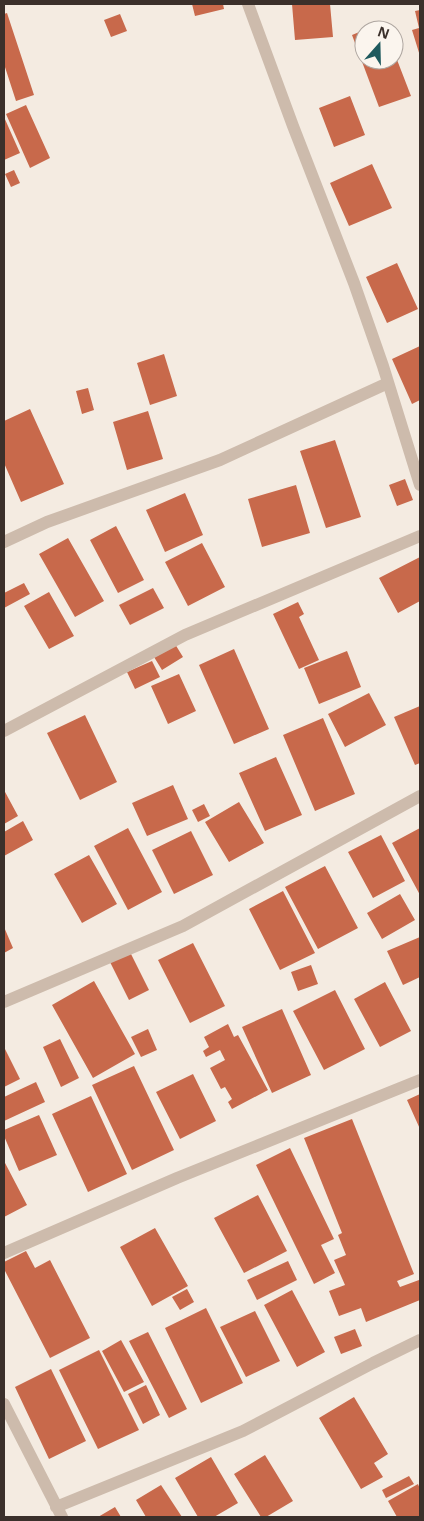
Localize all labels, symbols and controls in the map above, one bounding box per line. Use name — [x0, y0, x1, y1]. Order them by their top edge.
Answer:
north arrow — [354, 20, 404, 70]
text: N — [375, 21, 392, 43]

